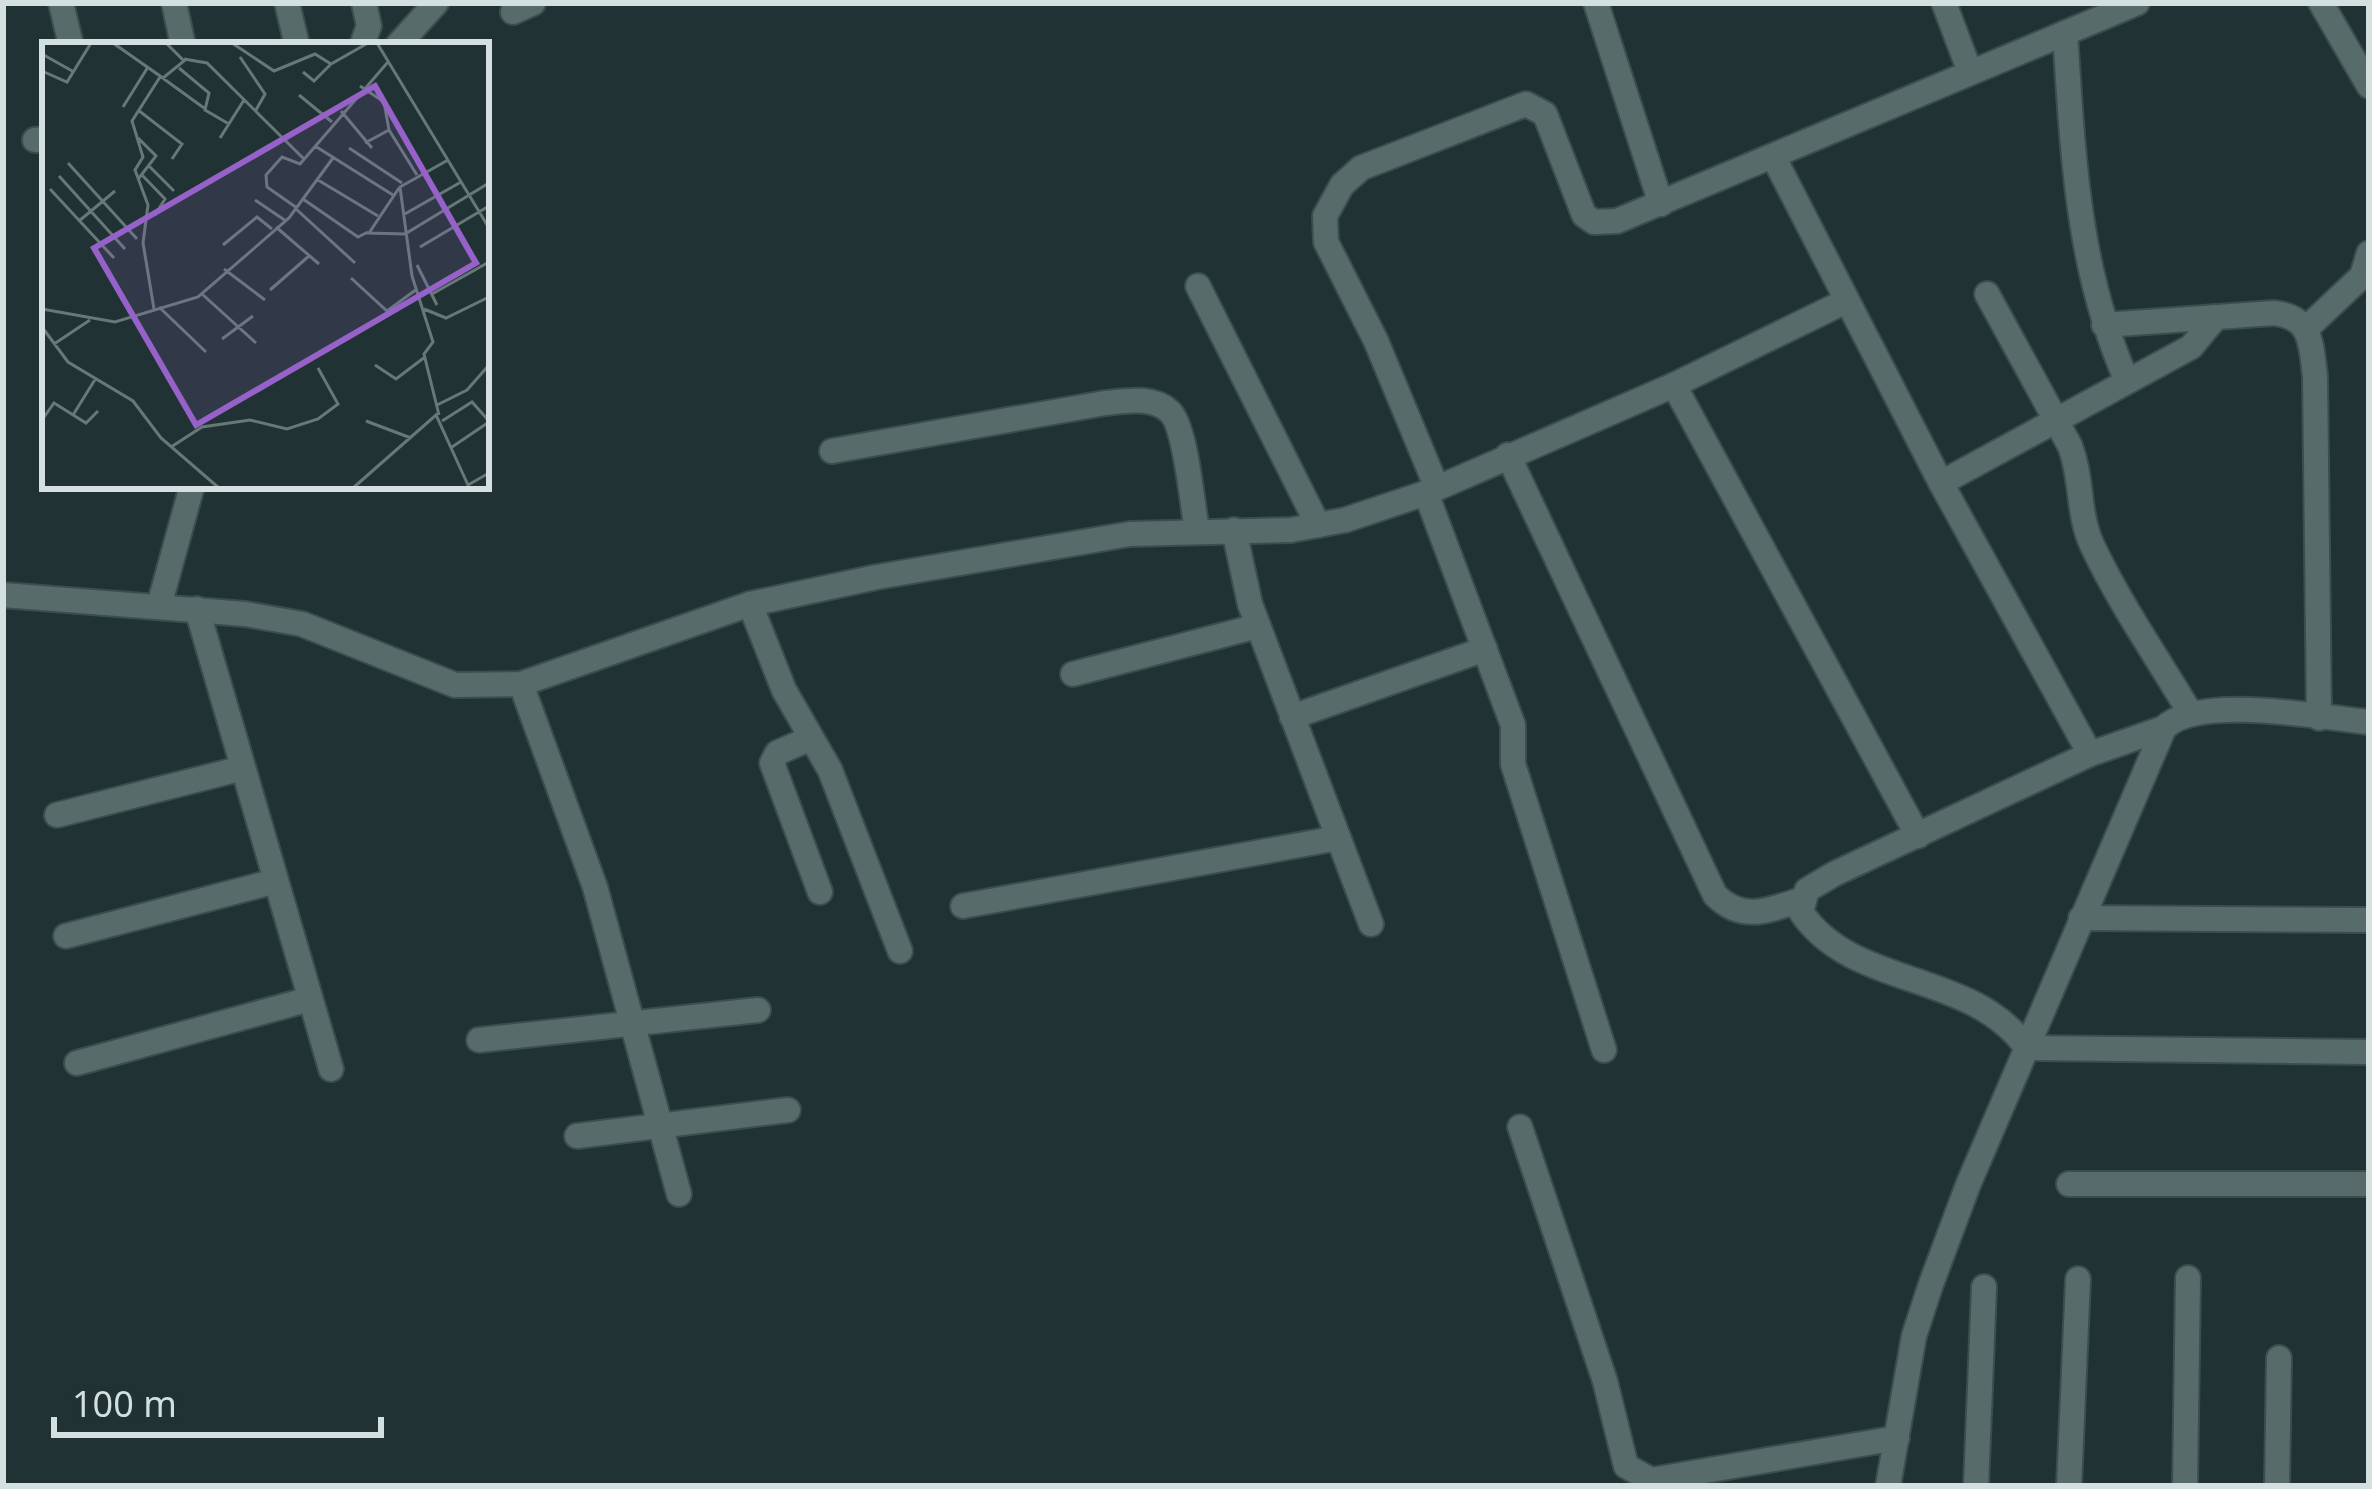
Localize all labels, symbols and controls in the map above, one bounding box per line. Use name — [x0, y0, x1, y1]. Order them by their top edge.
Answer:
inset map — [42, 42, 489, 489]
scale bar — [54, 1363, 381, 1437]
text: 100 m — [72, 1379, 177, 1428]

